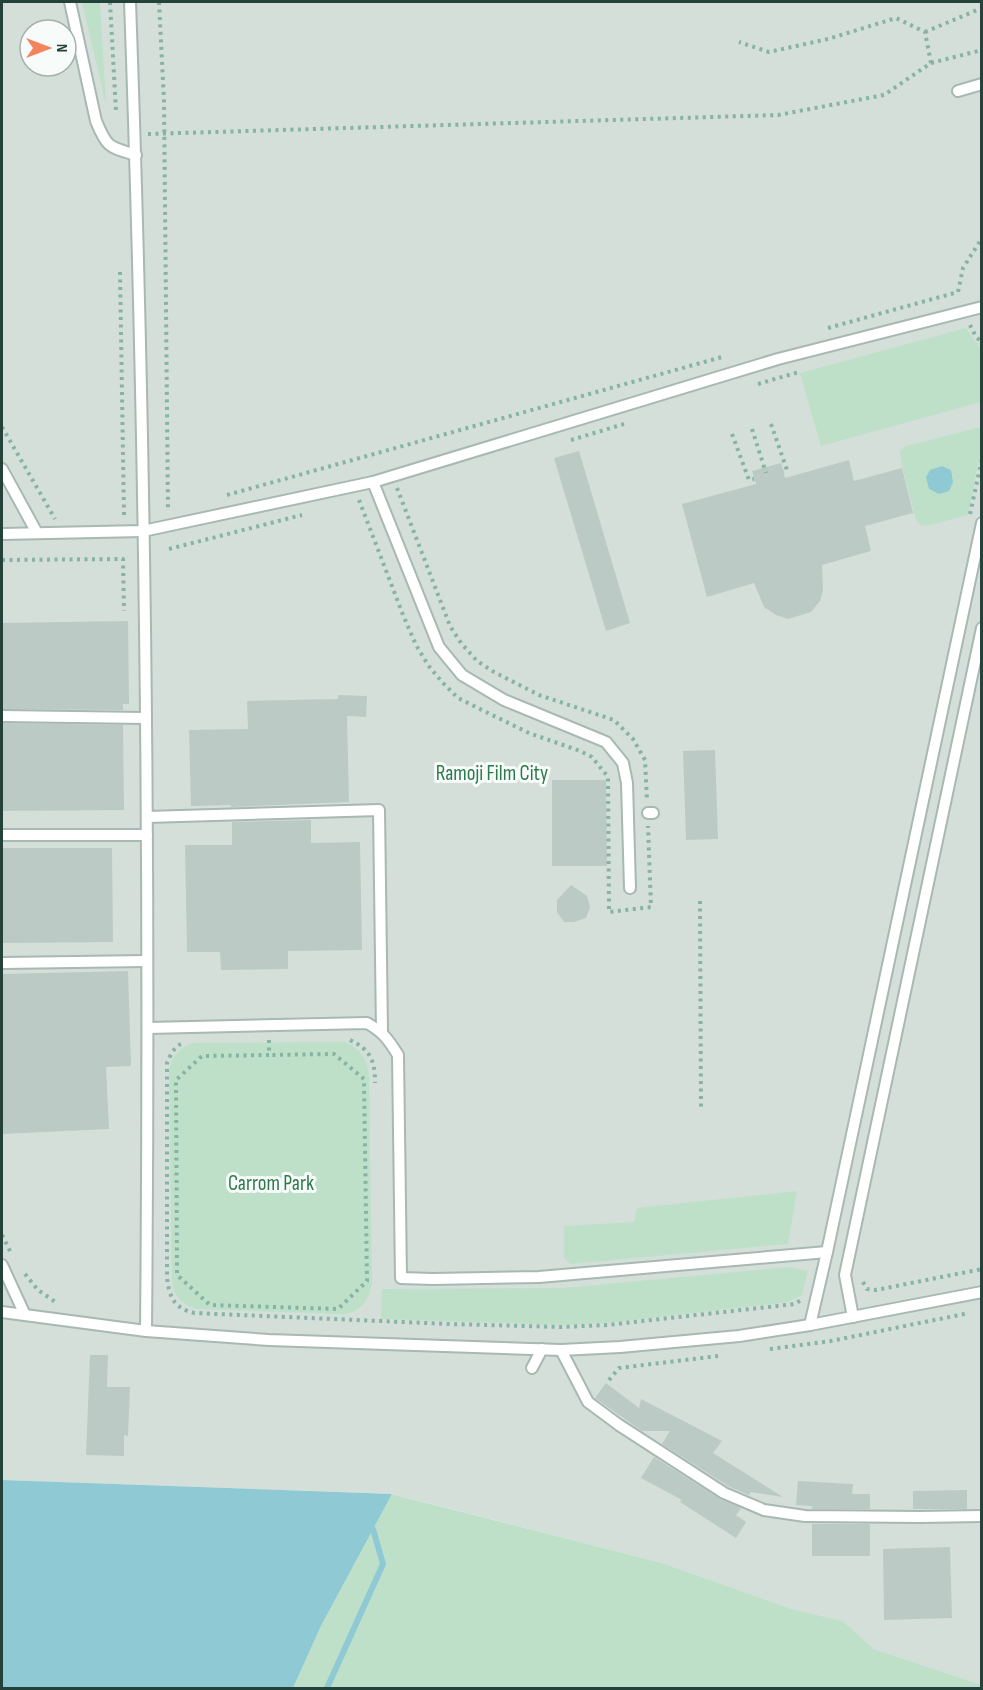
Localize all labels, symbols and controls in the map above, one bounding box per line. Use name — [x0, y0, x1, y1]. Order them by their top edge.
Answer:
north arrow — [18, 18, 78, 78]
text: N — [52, 44, 71, 52]
park label: Ramoji Film City — [436, 761, 548, 786]
park label: Carrom Park — [228, 1171, 314, 1196]

